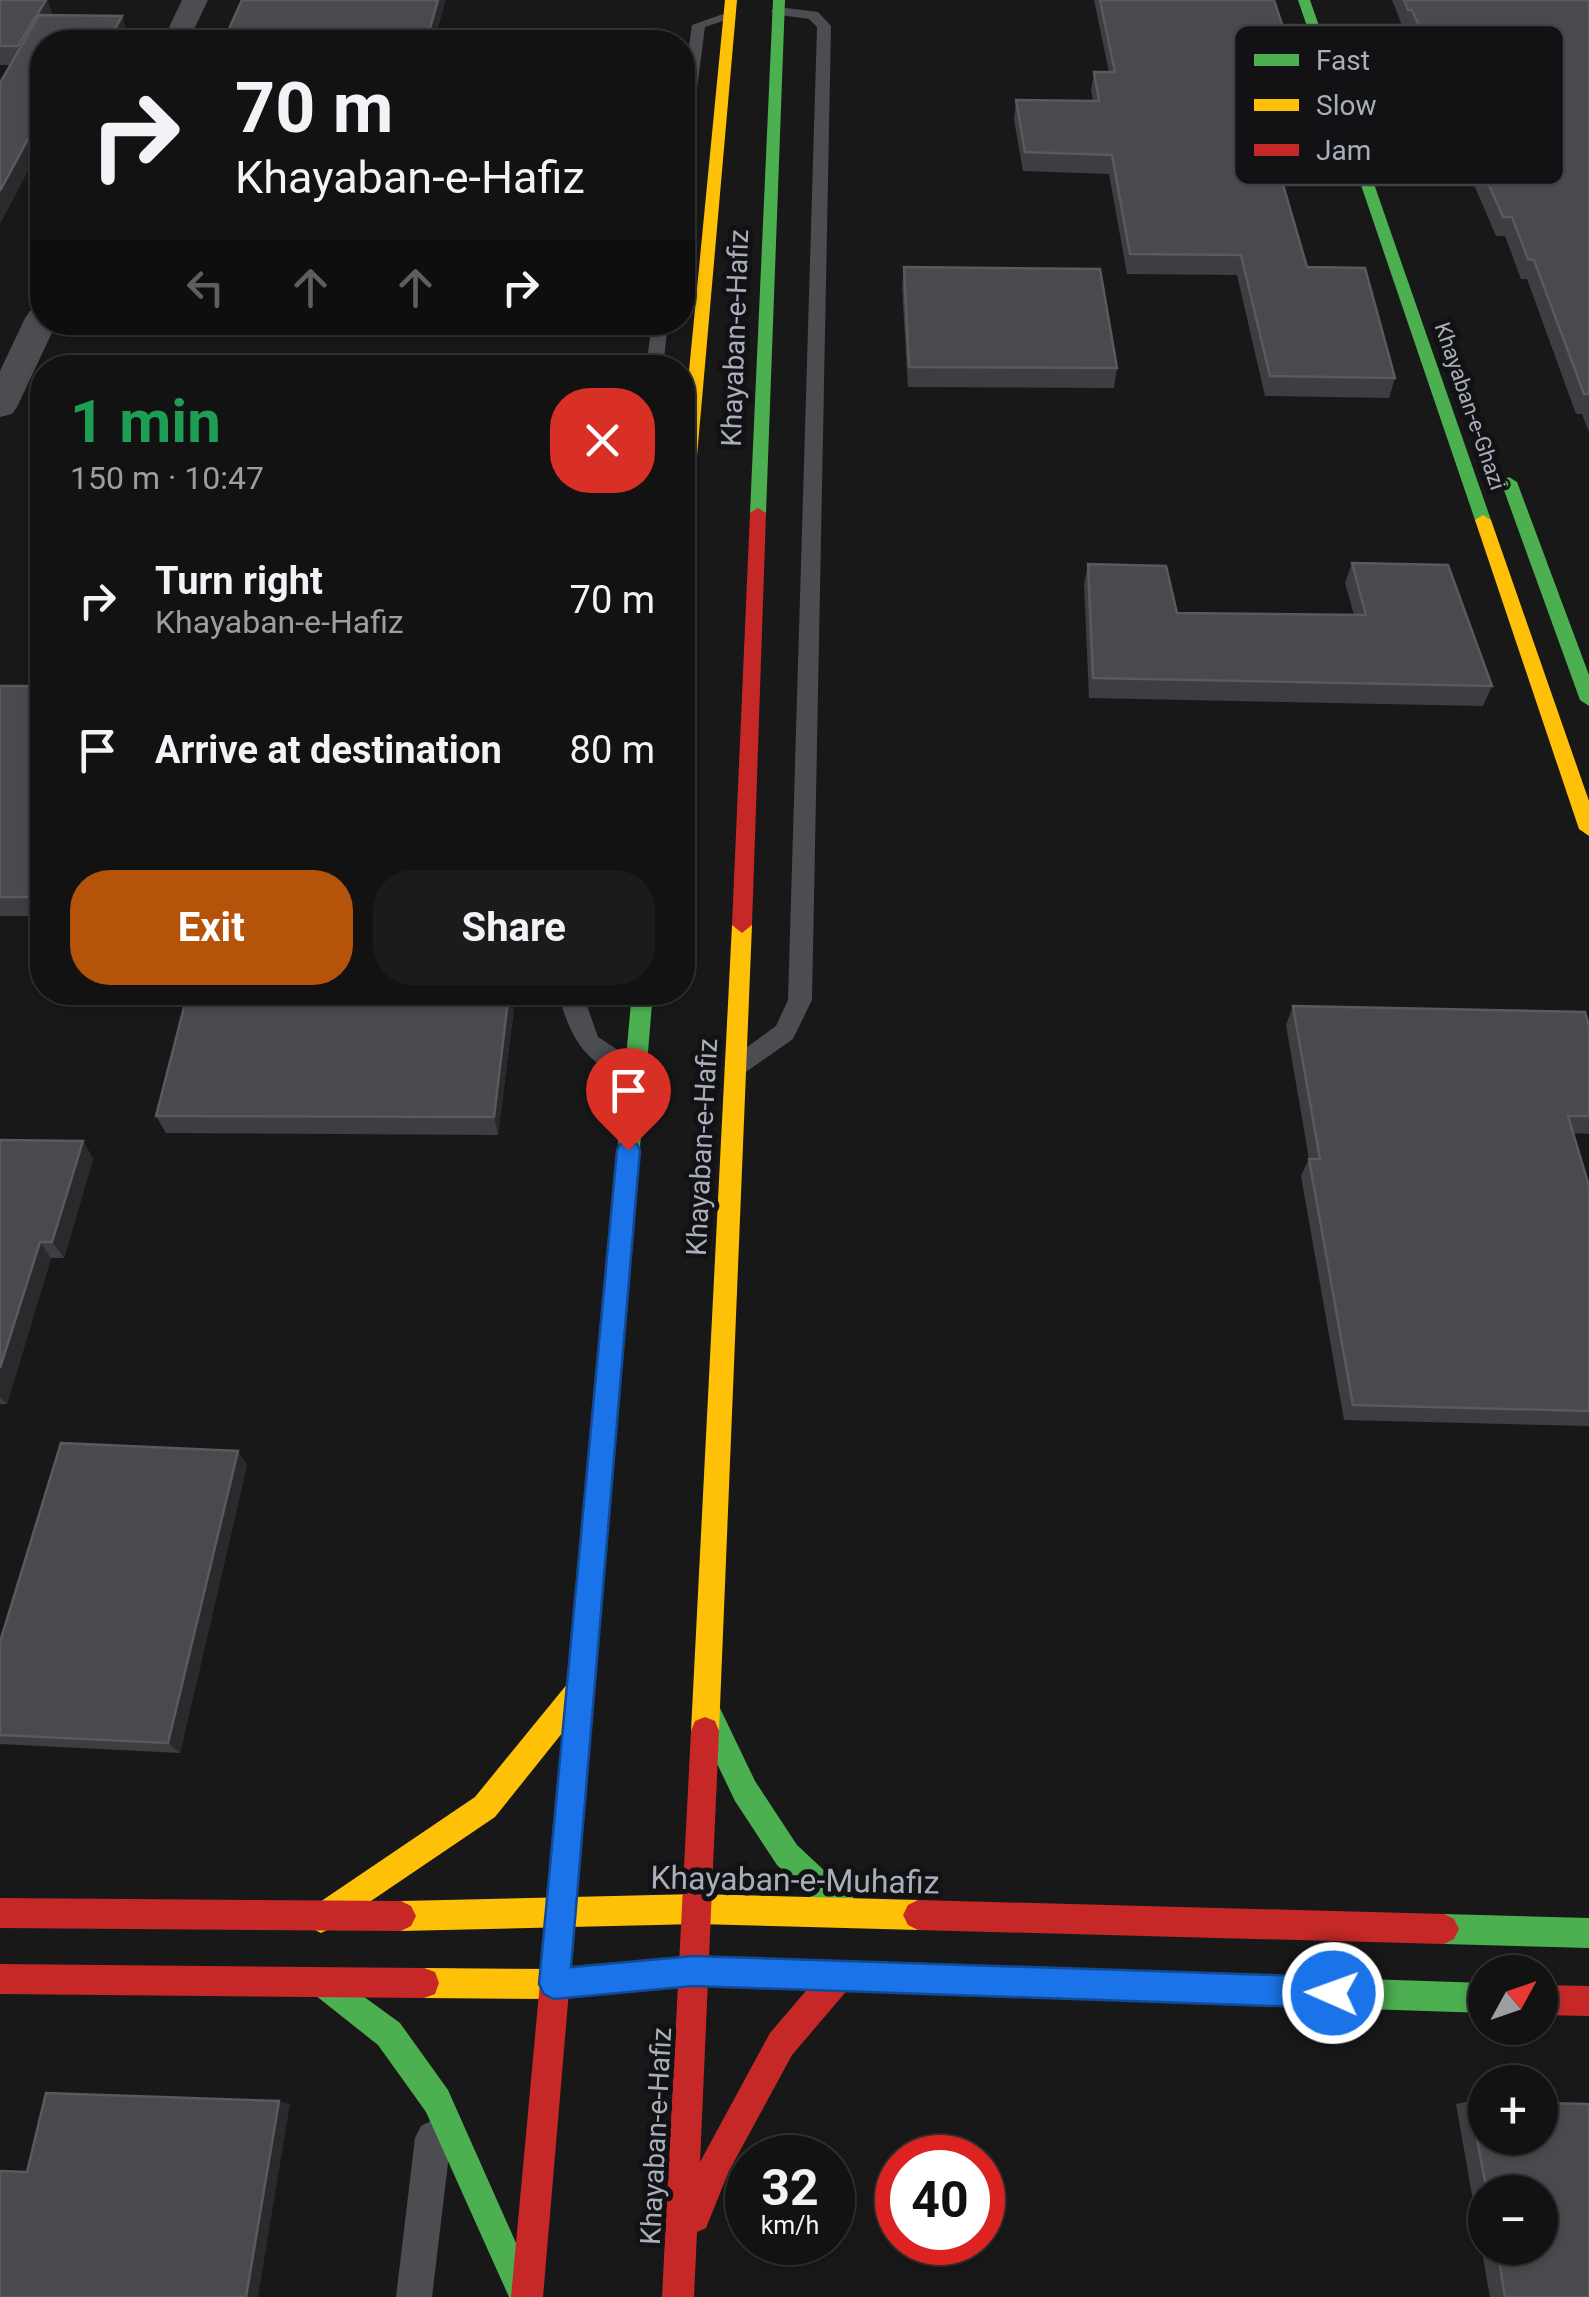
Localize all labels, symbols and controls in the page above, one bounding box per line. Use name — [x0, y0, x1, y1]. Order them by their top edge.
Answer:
legend — [1234, 25, 1564, 185]
text: Fast — [1316, 44, 1370, 77]
text: 70 m — [235, 67, 393, 149]
icon: right — [70, 70, 200, 200]
text: Slow — [1316, 89, 1376, 122]
text: Jam — [1316, 134, 1371, 167]
text: Khayaban-e-Hafiz — [235, 151, 585, 204]
street label: Khayaban-e-Hafiz — [715, 229, 755, 447]
icon: left — [178, 260, 233, 315]
icon: ahead — [283, 260, 338, 315]
icon: ahead — [388, 260, 443, 315]
icon: right — [493, 260, 548, 315]
street label: Khayaban-e-Ghazi — [1430, 319, 1510, 493]
text: 1 min — [70, 386, 221, 457]
button: close — [550, 388, 655, 493]
text: 150 m · 10:47 — [70, 459, 264, 497]
text: Turn right — [155, 559, 323, 603]
icon: right — [70, 573, 125, 628]
text: 70 m — [570, 578, 655, 622]
text: Khayaban-e-Hafiz — [155, 603, 404, 641]
icon: arrive — [70, 723, 125, 778]
text: Arrive at destination — [155, 728, 502, 772]
text: 80 m — [570, 728, 655, 772]
button: Exit — [70, 870, 353, 985]
button: Share — [373, 870, 655, 985]
street label: Khayaban-e-Hafiz — [680, 1037, 724, 1257]
pin — [586, 1048, 671, 1151]
icon: arrive — [601, 1063, 656, 1118]
street label: Khayaban-e-Muhafiz — [650, 1858, 940, 1902]
position arrow — [1281, 1941, 1385, 2045]
north arrow — [1468, 1955, 1558, 2045]
map controls — [1468, 1955, 1558, 2265]
street label: Khayaban-e-Hafiz — [634, 2026, 678, 2246]
button: + — [1468, 2065, 1558, 2155]
speed limit sign: 40 — [875, 2135, 1005, 2265]
text: 32 — [761, 2159, 819, 2217]
button: − — [1468, 2175, 1558, 2265]
text: km/h — [761, 2211, 819, 2240]

